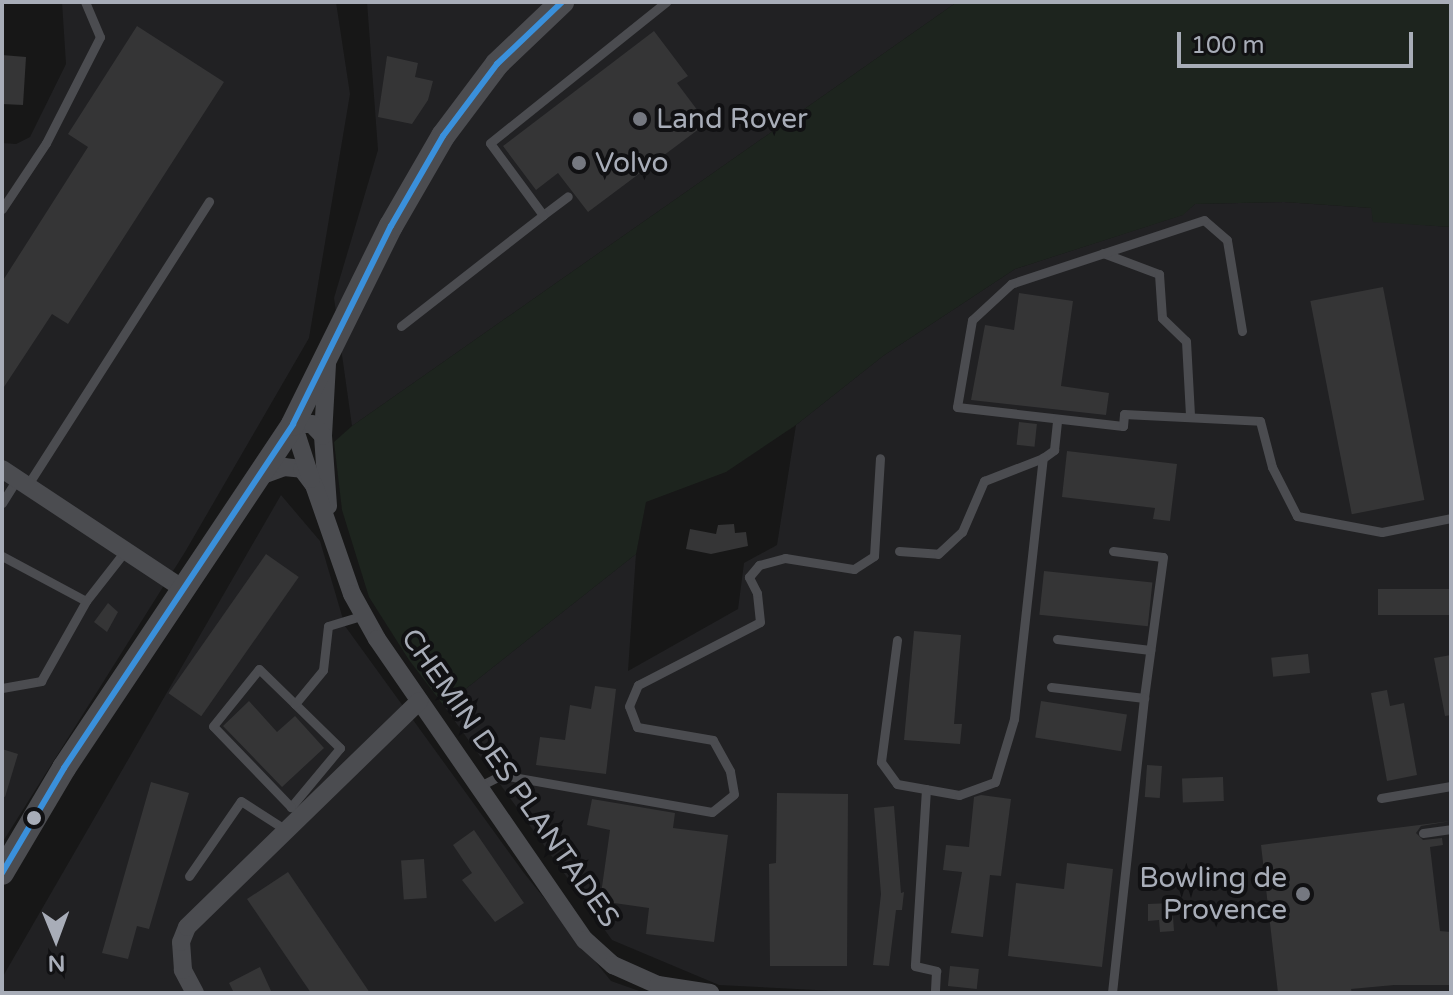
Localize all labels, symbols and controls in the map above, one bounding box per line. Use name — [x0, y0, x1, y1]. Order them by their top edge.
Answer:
scale bar — [1181, 16, 1417, 66]
text: 100 m — [1191, 31, 1265, 60]
place label: Land Rover — [656, 102, 808, 136]
marker: Land Rover — [631, 110, 649, 128]
place label: Volvo — [595, 146, 669, 180]
marker: Volvo — [570, 154, 588, 172]
street label: CHEMIN DES PLANTADES — [394, 622, 626, 934]
unlabelled marker — [26, 810, 42, 826]
place label: Bowling de Provence — [1139, 861, 1287, 927]
marker: Bowling de Provence — [1294, 885, 1312, 903]
north arrow — [16, 899, 96, 979]
text: N — [47, 950, 65, 976]

